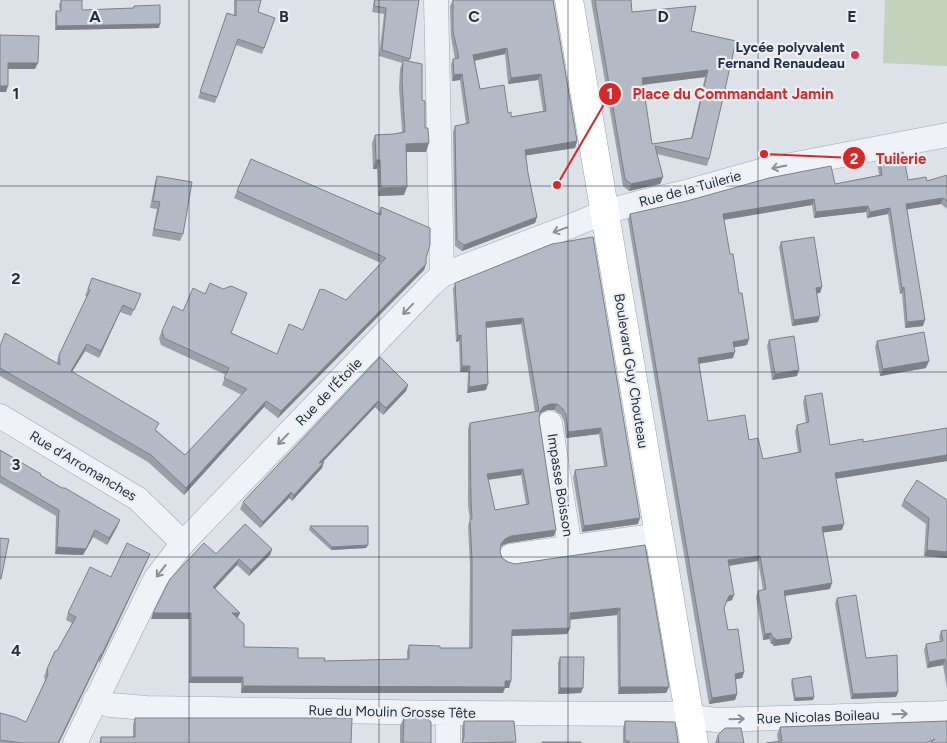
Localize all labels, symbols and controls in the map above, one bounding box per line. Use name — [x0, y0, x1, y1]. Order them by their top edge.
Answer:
text: A — [89, 7, 101, 26]
text: B — [279, 7, 289, 26]
text: C — [468, 7, 480, 26]
text: D — [657, 7, 669, 26]
text: E — [847, 7, 857, 26]
place label: Lycée polyvalent Fernand Renaudeau — [718, 39, 845, 72]
marker: Lycée polyvalent Fernand Renaudeau — [849, 49, 861, 61]
callout: Place du Commandant Jamin — [598, 79, 844, 109]
text: 1 — [13, 84, 19, 103]
text: 1 — [607, 85, 613, 103]
text: Place du Commandant Jamin — [633, 85, 833, 103]
callout: Tuilerie — [841, 143, 937, 173]
text: 2 — [850, 150, 859, 168]
text: Tuilerie — [876, 150, 927, 168]
one-way arrow — [771, 162, 787, 172]
street label: Rue de la Tuilerie — [637, 167, 743, 211]
one-way arrow — [552, 226, 568, 235]
text: 2 — [11, 269, 21, 288]
street label: Boulevard Guy Chouteau — [610, 292, 652, 450]
one-way arrow — [402, 303, 414, 316]
street label: Rue de l’Étoile — [292, 354, 366, 430]
street label: Rue d’Arromanches — [26, 427, 140, 505]
street label: Impasse Boisson — [543, 432, 577, 538]
one-way arrow — [277, 433, 289, 445]
text: 3 — [12, 455, 21, 474]
one-way arrow — [156, 564, 167, 577]
text: 4 — [11, 641, 21, 660]
street label: Rue du Moulin Grosse Tête — [308, 702, 476, 722]
street label: Rue Nicolas Boileau — [756, 706, 880, 728]
one-way arrow — [892, 710, 908, 719]
one-way arrow — [729, 715, 745, 724]

